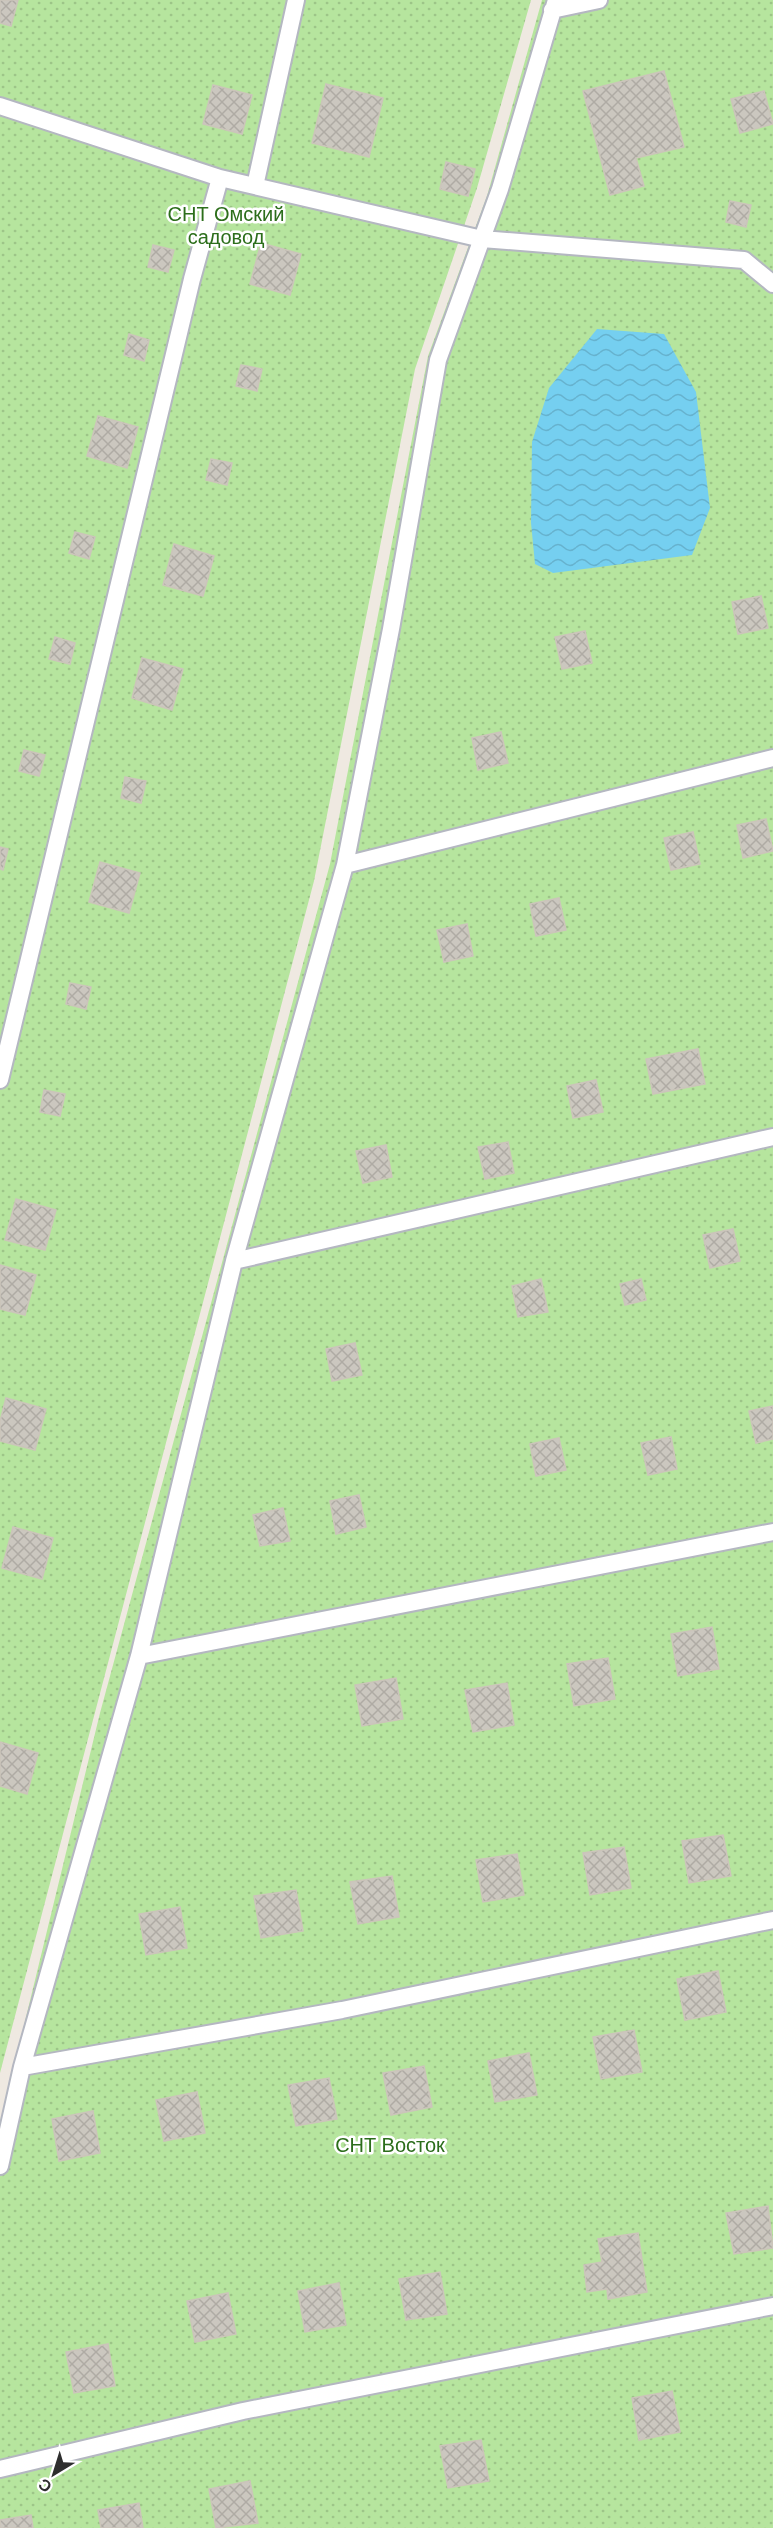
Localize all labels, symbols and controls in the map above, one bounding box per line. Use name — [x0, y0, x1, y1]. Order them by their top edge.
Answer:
park label: СНТ Омский садовод — [168, 201, 284, 250]
park label: СНТ Восток — [335, 2132, 445, 2158]
north arrow — [24, 2444, 84, 2504]
text: С — [34, 2473, 56, 2497]

